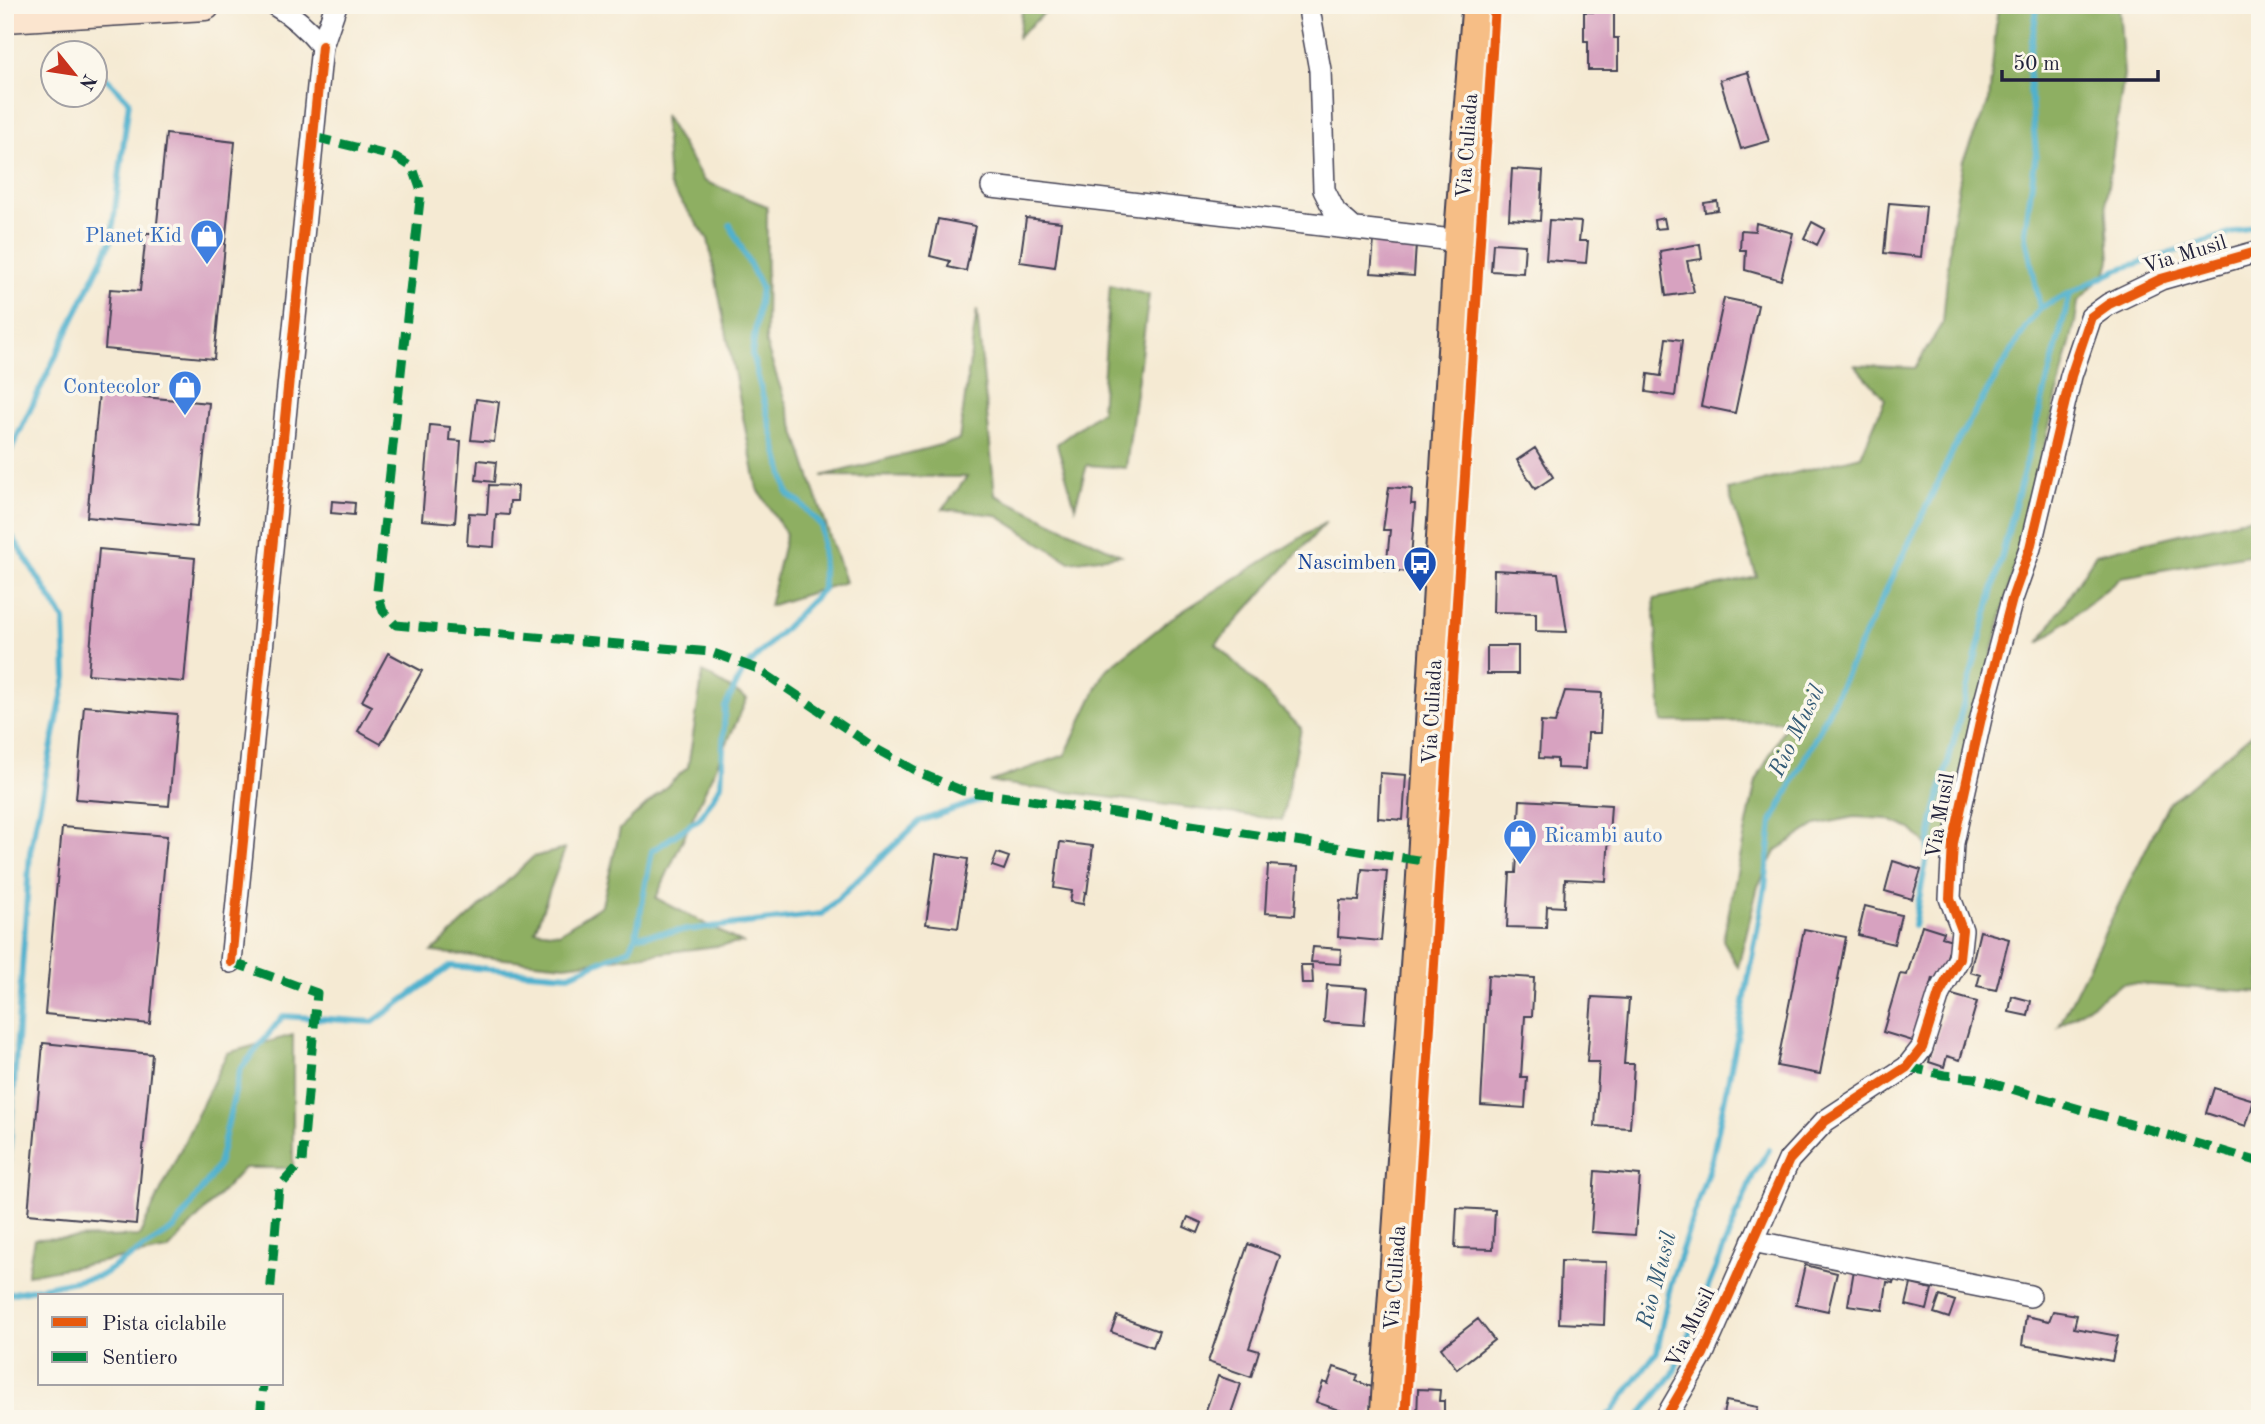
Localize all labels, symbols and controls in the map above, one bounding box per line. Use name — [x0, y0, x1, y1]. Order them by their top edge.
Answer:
north arrow — [38, 38, 108, 108]
scale bar — [2002, 38, 2158, 82]
text: 50 m — [2013, 54, 2060, 75]
text: N — [74, 70, 98, 93]
street label: Via Culiada — [1454, 93, 1482, 199]
shop icon: Planet Kid — [188, 217, 226, 266]
place label: Planet Kid — [85, 226, 182, 247]
street label: Via Musil — [2141, 232, 2230, 278]
shop icon: Contecolor — [166, 368, 204, 417]
place label: Contecolor — [63, 377, 160, 398]
bus stop icon: Nascimben — [1401, 544, 1439, 593]
place label: Nascimben — [1297, 553, 1396, 574]
street label: Via Culiada — [1420, 659, 1446, 765]
water label: Rio Musil — [1765, 681, 1829, 781]
street label: Via Musil — [1923, 771, 1959, 860]
shop icon: Ricambi auto — [1501, 817, 1539, 866]
place label: Ricambi auto — [1544, 826, 1663, 847]
street label: Via Culiada — [1382, 1225, 1410, 1331]
water label: Rio Musil — [1633, 1229, 1681, 1332]
street label: Via Musil — [1663, 1284, 1720, 1371]
legend — [38, 1294, 284, 1386]
text: Pista ciclabile — [102, 1314, 226, 1335]
text: Sentiero — [102, 1348, 178, 1369]

